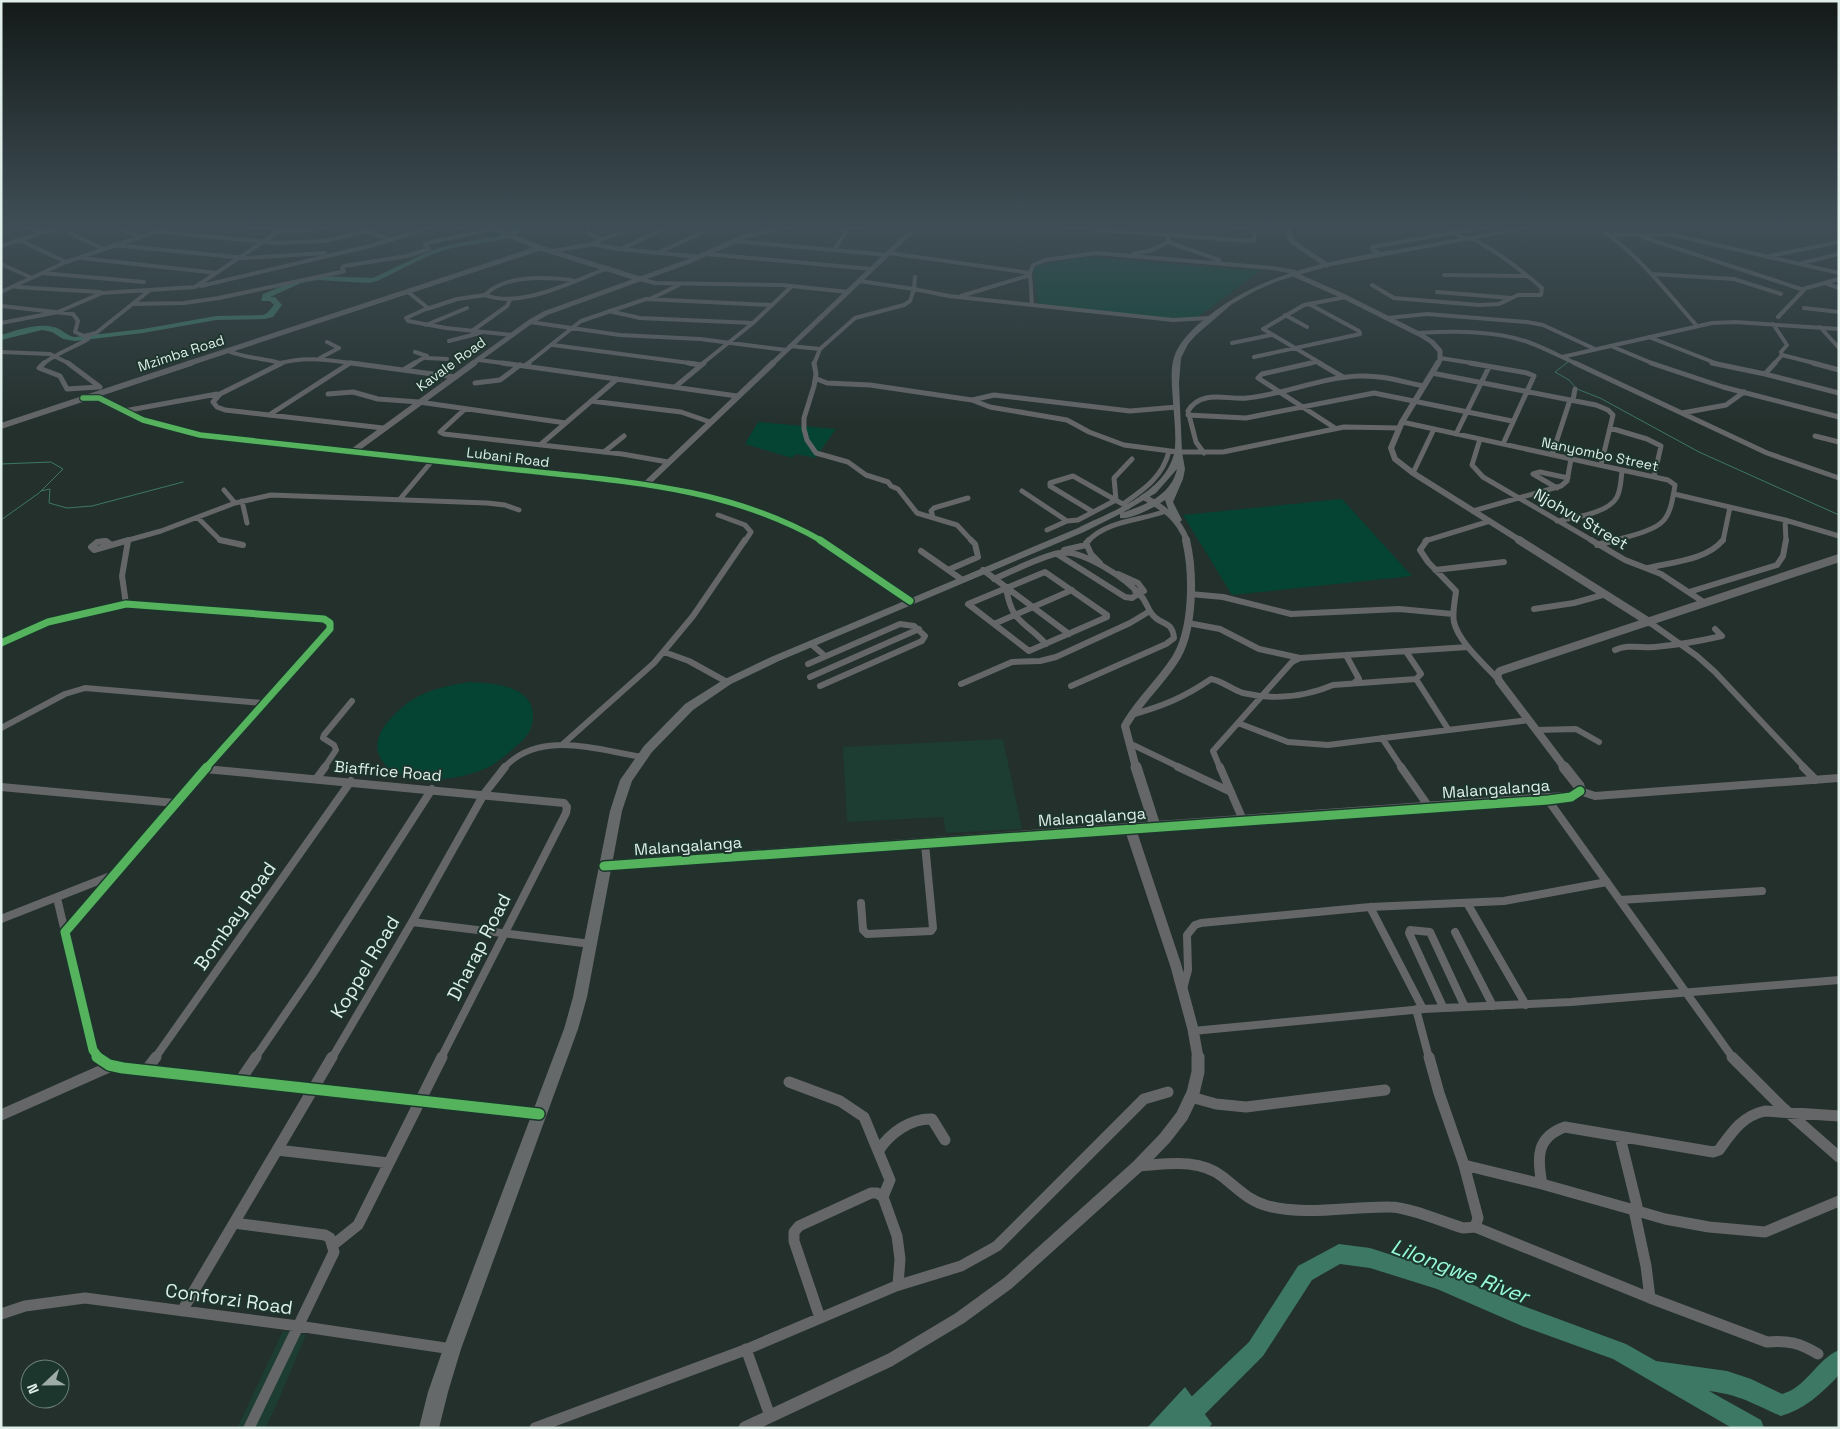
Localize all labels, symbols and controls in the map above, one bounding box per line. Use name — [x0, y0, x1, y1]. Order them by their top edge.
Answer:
street label: Mzimba Road — [135, 331, 227, 375]
street label: Kavale Road — [413, 333, 489, 395]
street label: Nanyombo Street — [1540, 433, 1660, 475]
street label: Lubani Road — [466, 443, 550, 471]
street label: Njohvu Street — [1530, 484, 1632, 554]
street label: Biaffrice Road — [333, 756, 443, 786]
street label: Malangalanga — [1441, 775, 1551, 803]
street label: Malangalanga — [1037, 803, 1147, 831]
street label: Malangalanga — [633, 832, 743, 860]
street label: Bombay Road — [188, 857, 282, 975]
street label: Dharap Road — [441, 889, 517, 1005]
street label: Koppel Road — [325, 911, 405, 1023]
water label: Lilongwe River — [1387, 1232, 1535, 1310]
street label: Conforzi Road — [164, 1278, 294, 1320]
north arrow — [20, 1359, 70, 1409]
text: N — [23, 1381, 43, 1397]

